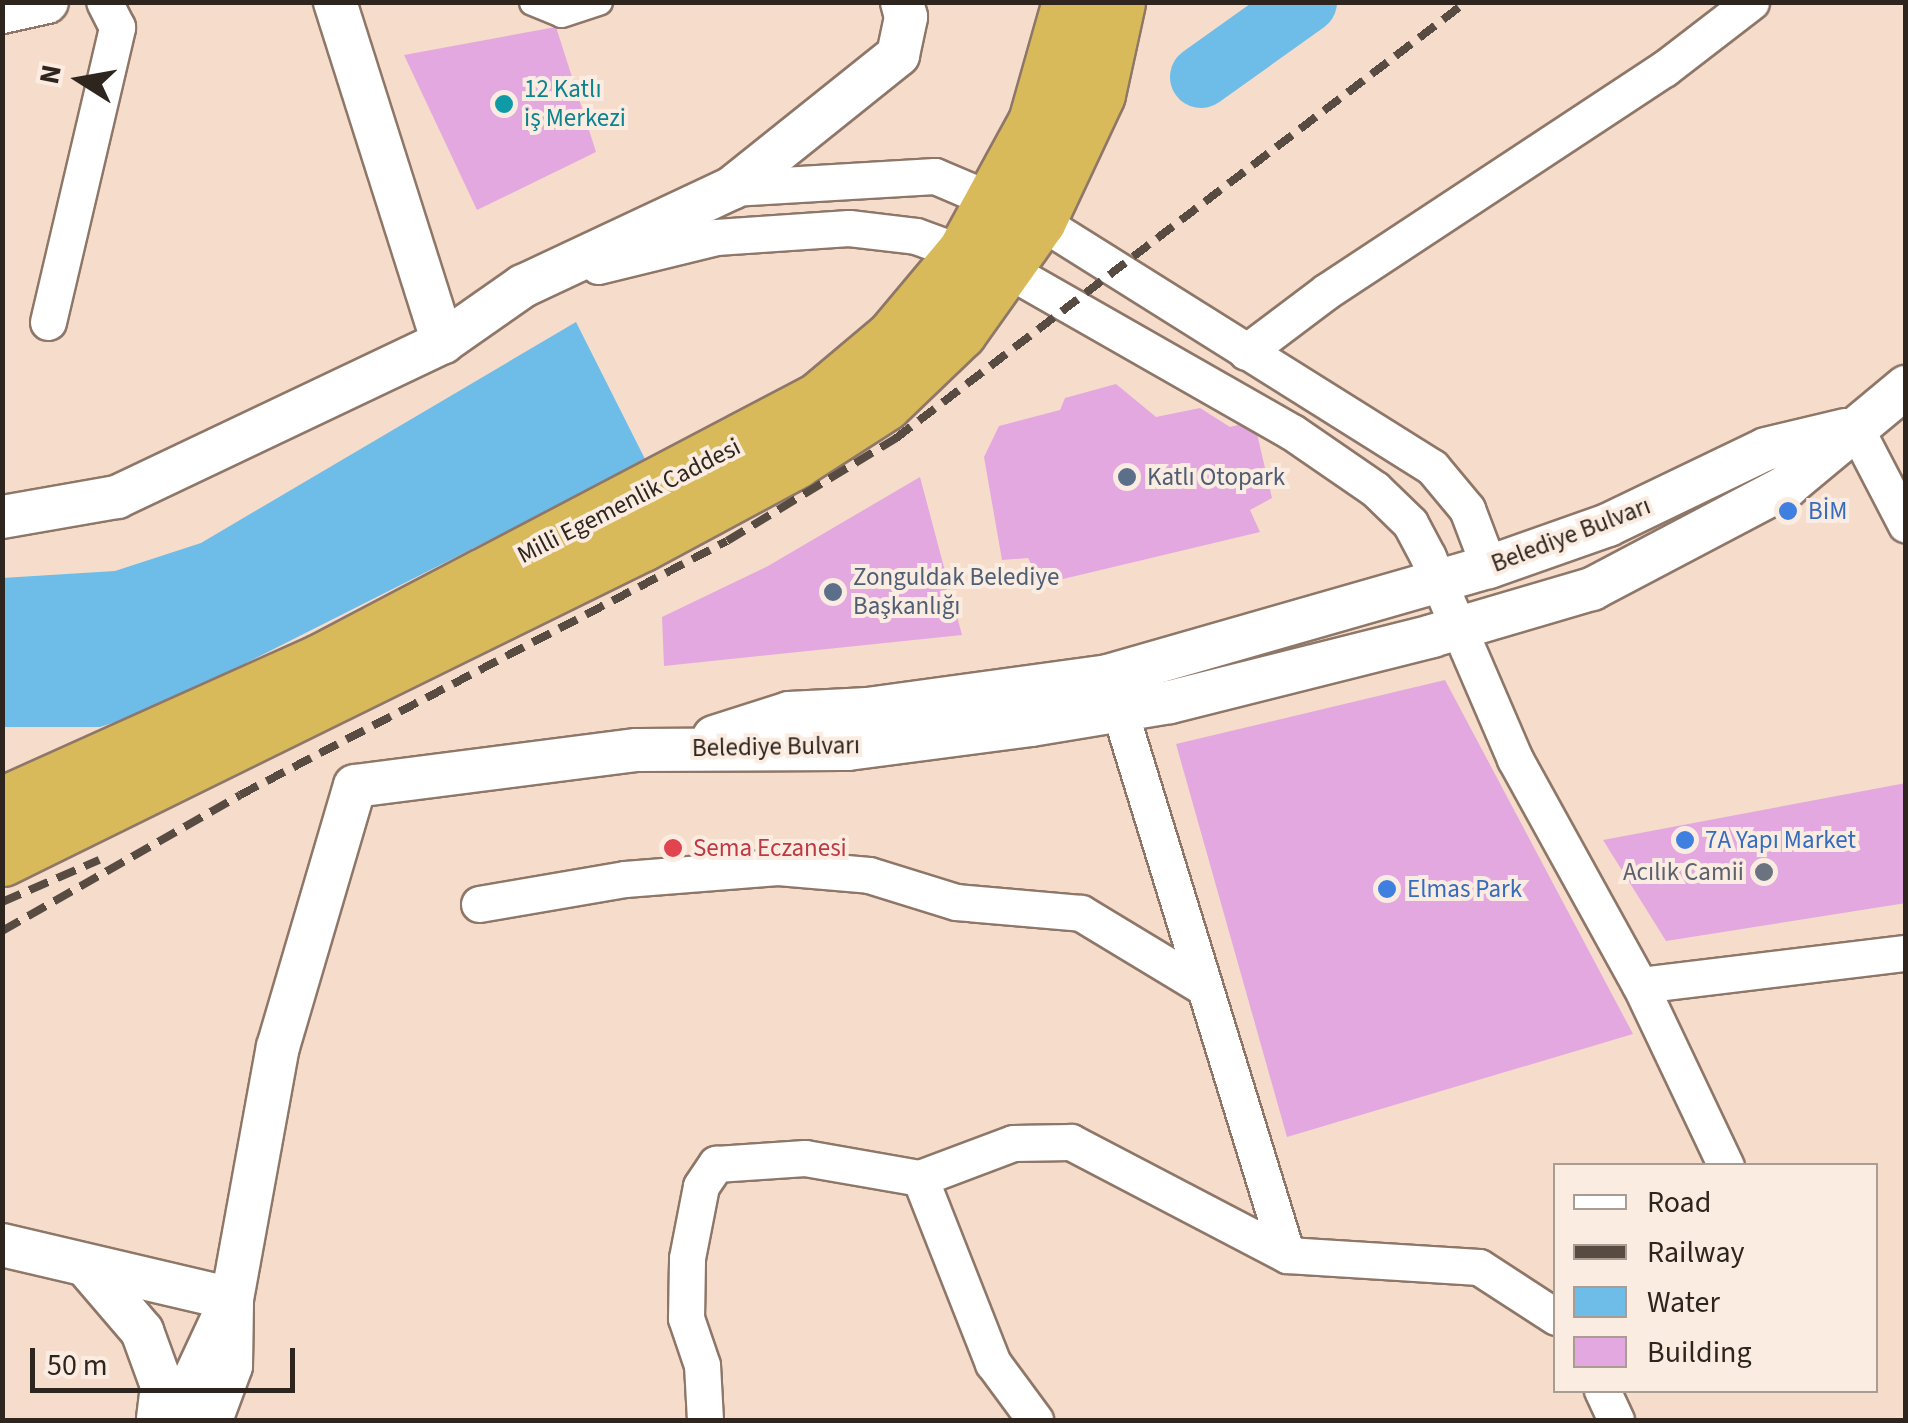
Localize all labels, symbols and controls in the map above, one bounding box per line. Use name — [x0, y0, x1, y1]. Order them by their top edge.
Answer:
north arrow — [30, 30, 130, 130]
text: N — [29, 61, 72, 87]
place label: 12 Katlı iş Merkezi — [524, 75, 626, 134]
marker: 12 Katlı iş Merkezi — [493, 93, 515, 115]
street label: Milli Egemenlik Caddesi — [512, 432, 746, 570]
place label: Katlı Otopark — [1147, 462, 1285, 492]
marker: Katlı Otopark — [1116, 466, 1138, 488]
street label: Belediye Bulvarı — [1487, 491, 1655, 579]
place label: BİM — [1808, 496, 1847, 526]
marker: BİM — [1777, 500, 1799, 522]
place label: Zonguldak Belediye Başkanlığı — [853, 563, 1059, 622]
marker: Zonguldak Belediye Başkanlığı — [822, 581, 844, 603]
street label: Belediye Bulvarı — [692, 731, 860, 763]
place label: 7A Yapı Market — [1705, 825, 1856, 855]
marker: 7A Yapı Market — [1674, 829, 1696, 851]
place label: Sema Eczanesi — [693, 833, 847, 863]
marker: Sema Eczanesi — [662, 837, 684, 859]
place label: Acılık Camii — [1623, 857, 1744, 887]
marker: Acılık Camii — [1753, 861, 1775, 883]
place label: Elmas Park — [1407, 874, 1522, 904]
marker: Elmas Park — [1376, 878, 1398, 900]
legend — [1553, 1163, 1878, 1393]
text: Road — [1647, 1181, 1711, 1224]
text: Railway — [1647, 1231, 1745, 1274]
text: Water — [1647, 1281, 1720, 1324]
scale bar — [35, 1328, 300, 1390]
text: Building — [1647, 1331, 1752, 1374]
text: 50 m — [47, 1344, 108, 1387]

